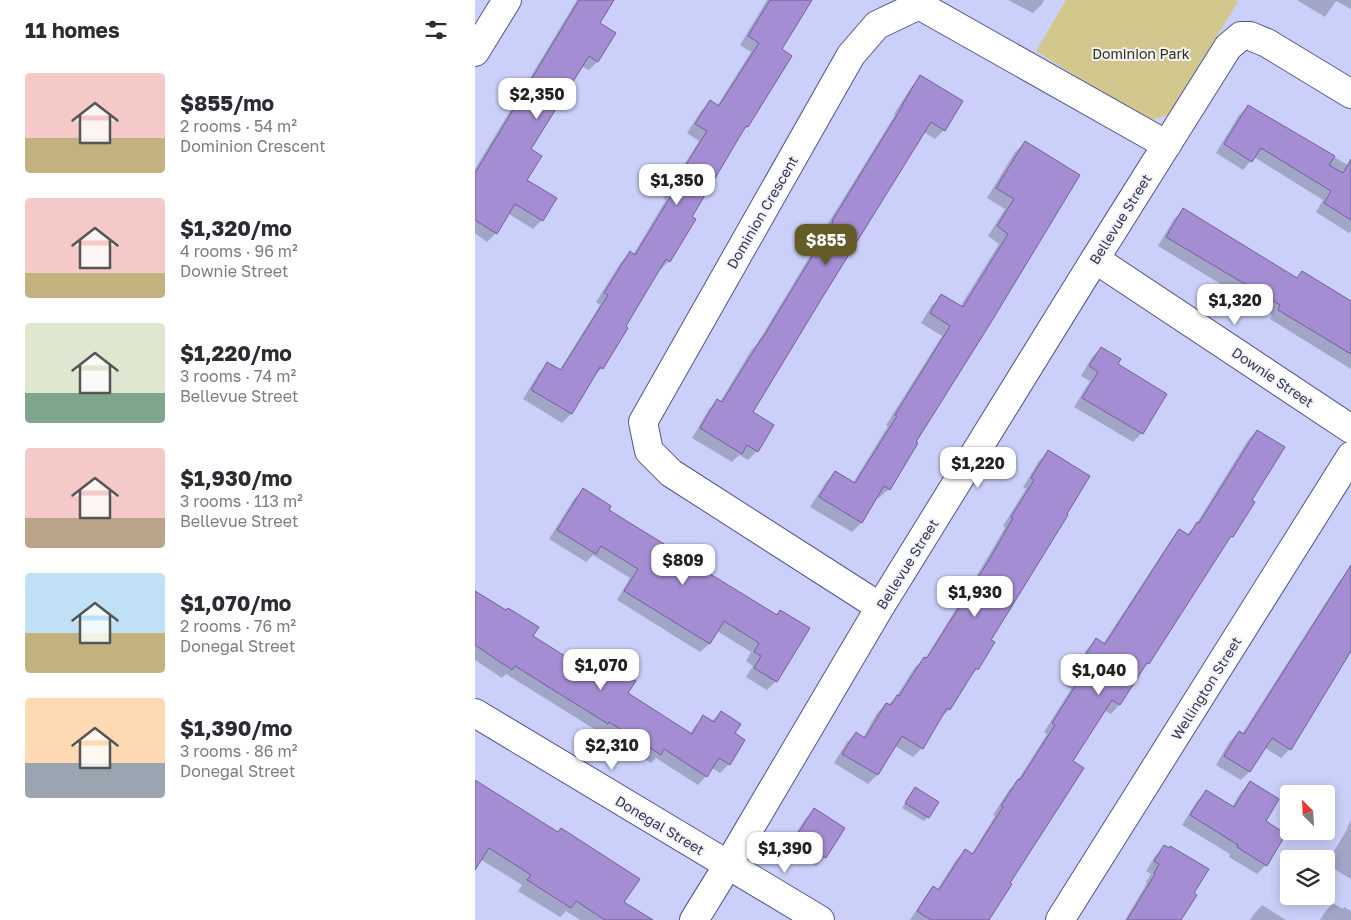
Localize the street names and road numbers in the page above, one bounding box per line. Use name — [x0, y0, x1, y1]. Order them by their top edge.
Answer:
street label: Dominion Crescent — [723, 153, 801, 271]
street label: Bellevue Street — [1085, 171, 1155, 267]
street label: Downie Street — [1229, 343, 1317, 411]
street label: Bellevue Street — [872, 516, 942, 612]
street label: Wellington Street — [1167, 633, 1245, 743]
street label: Donegal Street — [612, 792, 708, 858]

